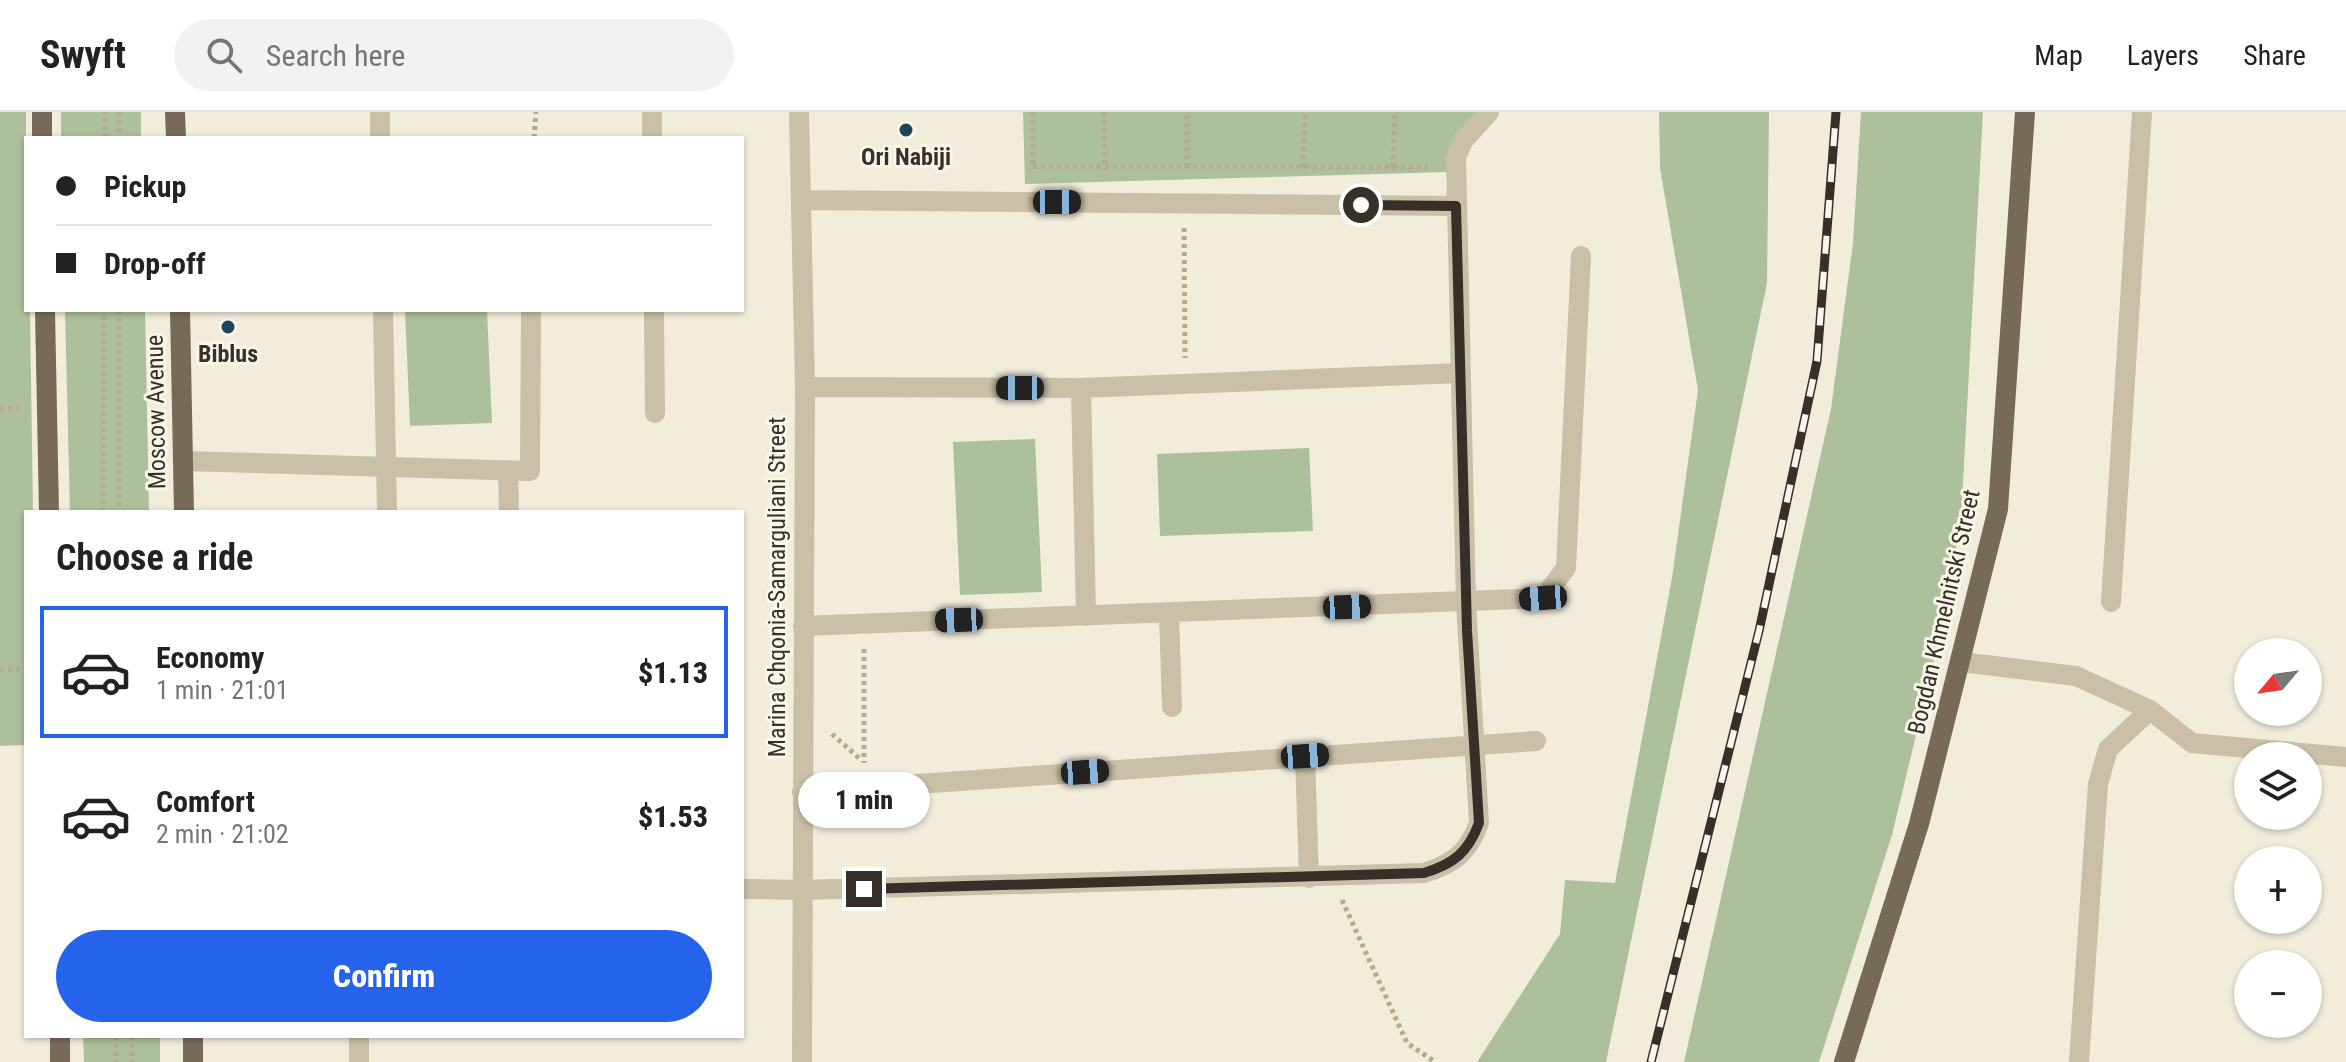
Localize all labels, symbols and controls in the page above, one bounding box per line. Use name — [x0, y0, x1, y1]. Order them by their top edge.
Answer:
search box — [174, 19, 734, 91]
text: Swyft — [40, 33, 126, 77]
icon: search — [202, 33, 246, 77]
text: Search here — [266, 38, 405, 73]
text: Map — [2034, 39, 2083, 72]
text: Layers — [2127, 39, 2199, 72]
text: Share — [2243, 39, 2306, 72]
marker: Ori Nabiji — [897, 121, 915, 139]
place label: Ori Nabiji — [861, 143, 951, 171]
text: Pickup — [104, 169, 186, 204]
route start — [1343, 187, 1379, 223]
car — [1033, 190, 1081, 214]
text: Drop-off — [104, 246, 206, 281]
marker: Biblus — [219, 318, 237, 336]
street label: Moscow Avenue — [141, 335, 171, 489]
place label: Biblus — [198, 340, 258, 368]
car — [996, 376, 1044, 400]
street label: Marina Chqonia-Samarguliani Street — [763, 417, 791, 757]
street label: Bogdan Khmelnitski Street — [1902, 487, 1986, 737]
text: Choose a ride — [56, 537, 253, 579]
car — [1518, 584, 1568, 612]
car — [1323, 594, 1371, 620]
car — [935, 607, 983, 633]
icon: car — [60, 636, 132, 708]
north arrow — [2234, 638, 2322, 726]
map controls — [2234, 638, 2322, 1038]
text: Economy — [156, 640, 264, 675]
text: $1.13 — [638, 655, 708, 690]
text: 1 min · 21:01 — [156, 675, 289, 705]
car — [1280, 742, 1330, 770]
button: layers — [2234, 742, 2322, 830]
car — [1060, 758, 1110, 786]
callout: 1 min — [798, 773, 930, 829]
icon: car — [60, 780, 132, 852]
text: Comfort — [156, 784, 255, 819]
text: 1 min — [835, 785, 893, 815]
text: $1.53 — [638, 799, 708, 834]
text: 2 min · 21:02 — [156, 819, 289, 849]
button: + — [2234, 846, 2322, 934]
route end — [846, 871, 882, 907]
button: Confirm — [56, 930, 712, 1022]
button: − — [2234, 950, 2322, 1038]

